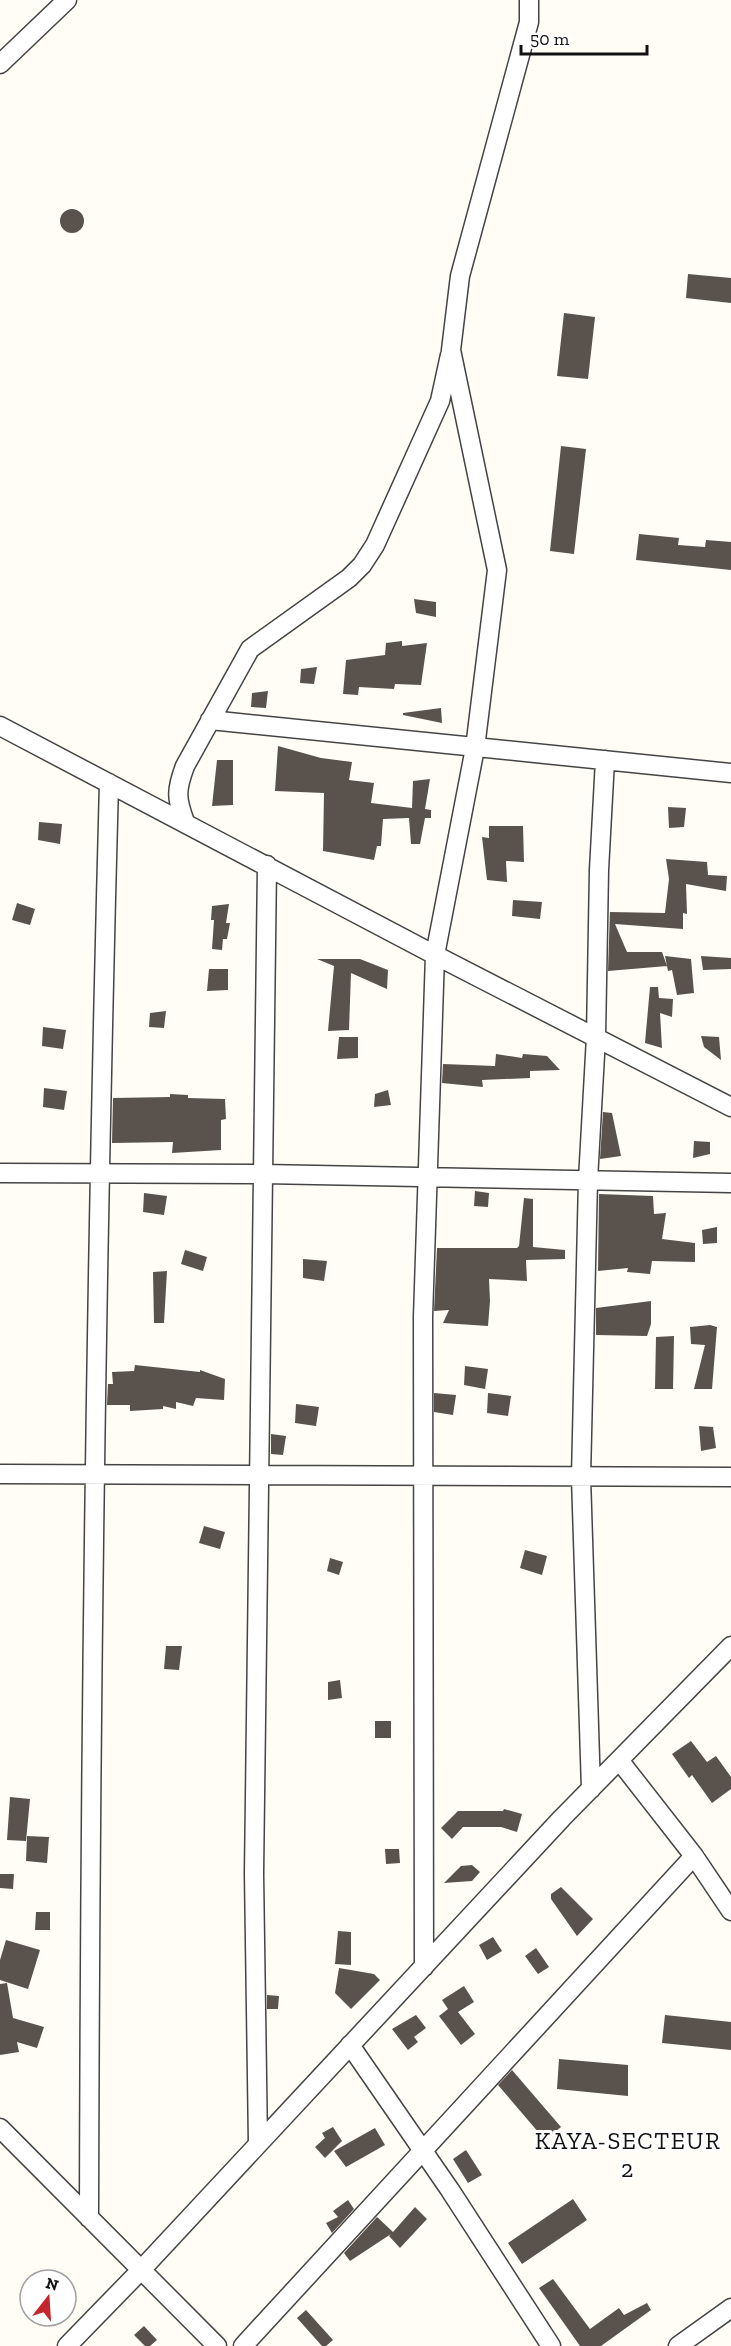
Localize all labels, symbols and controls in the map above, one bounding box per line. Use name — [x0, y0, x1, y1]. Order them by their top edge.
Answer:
scale bar — [521, 18, 647, 56]
text: 50 m — [530, 28, 570, 50]
district label: KAYA-SECTEUR 2 — [535, 2126, 721, 2183]
north arrow — [18, 2268, 78, 2328]
text: N — [44, 2273, 61, 2295]

